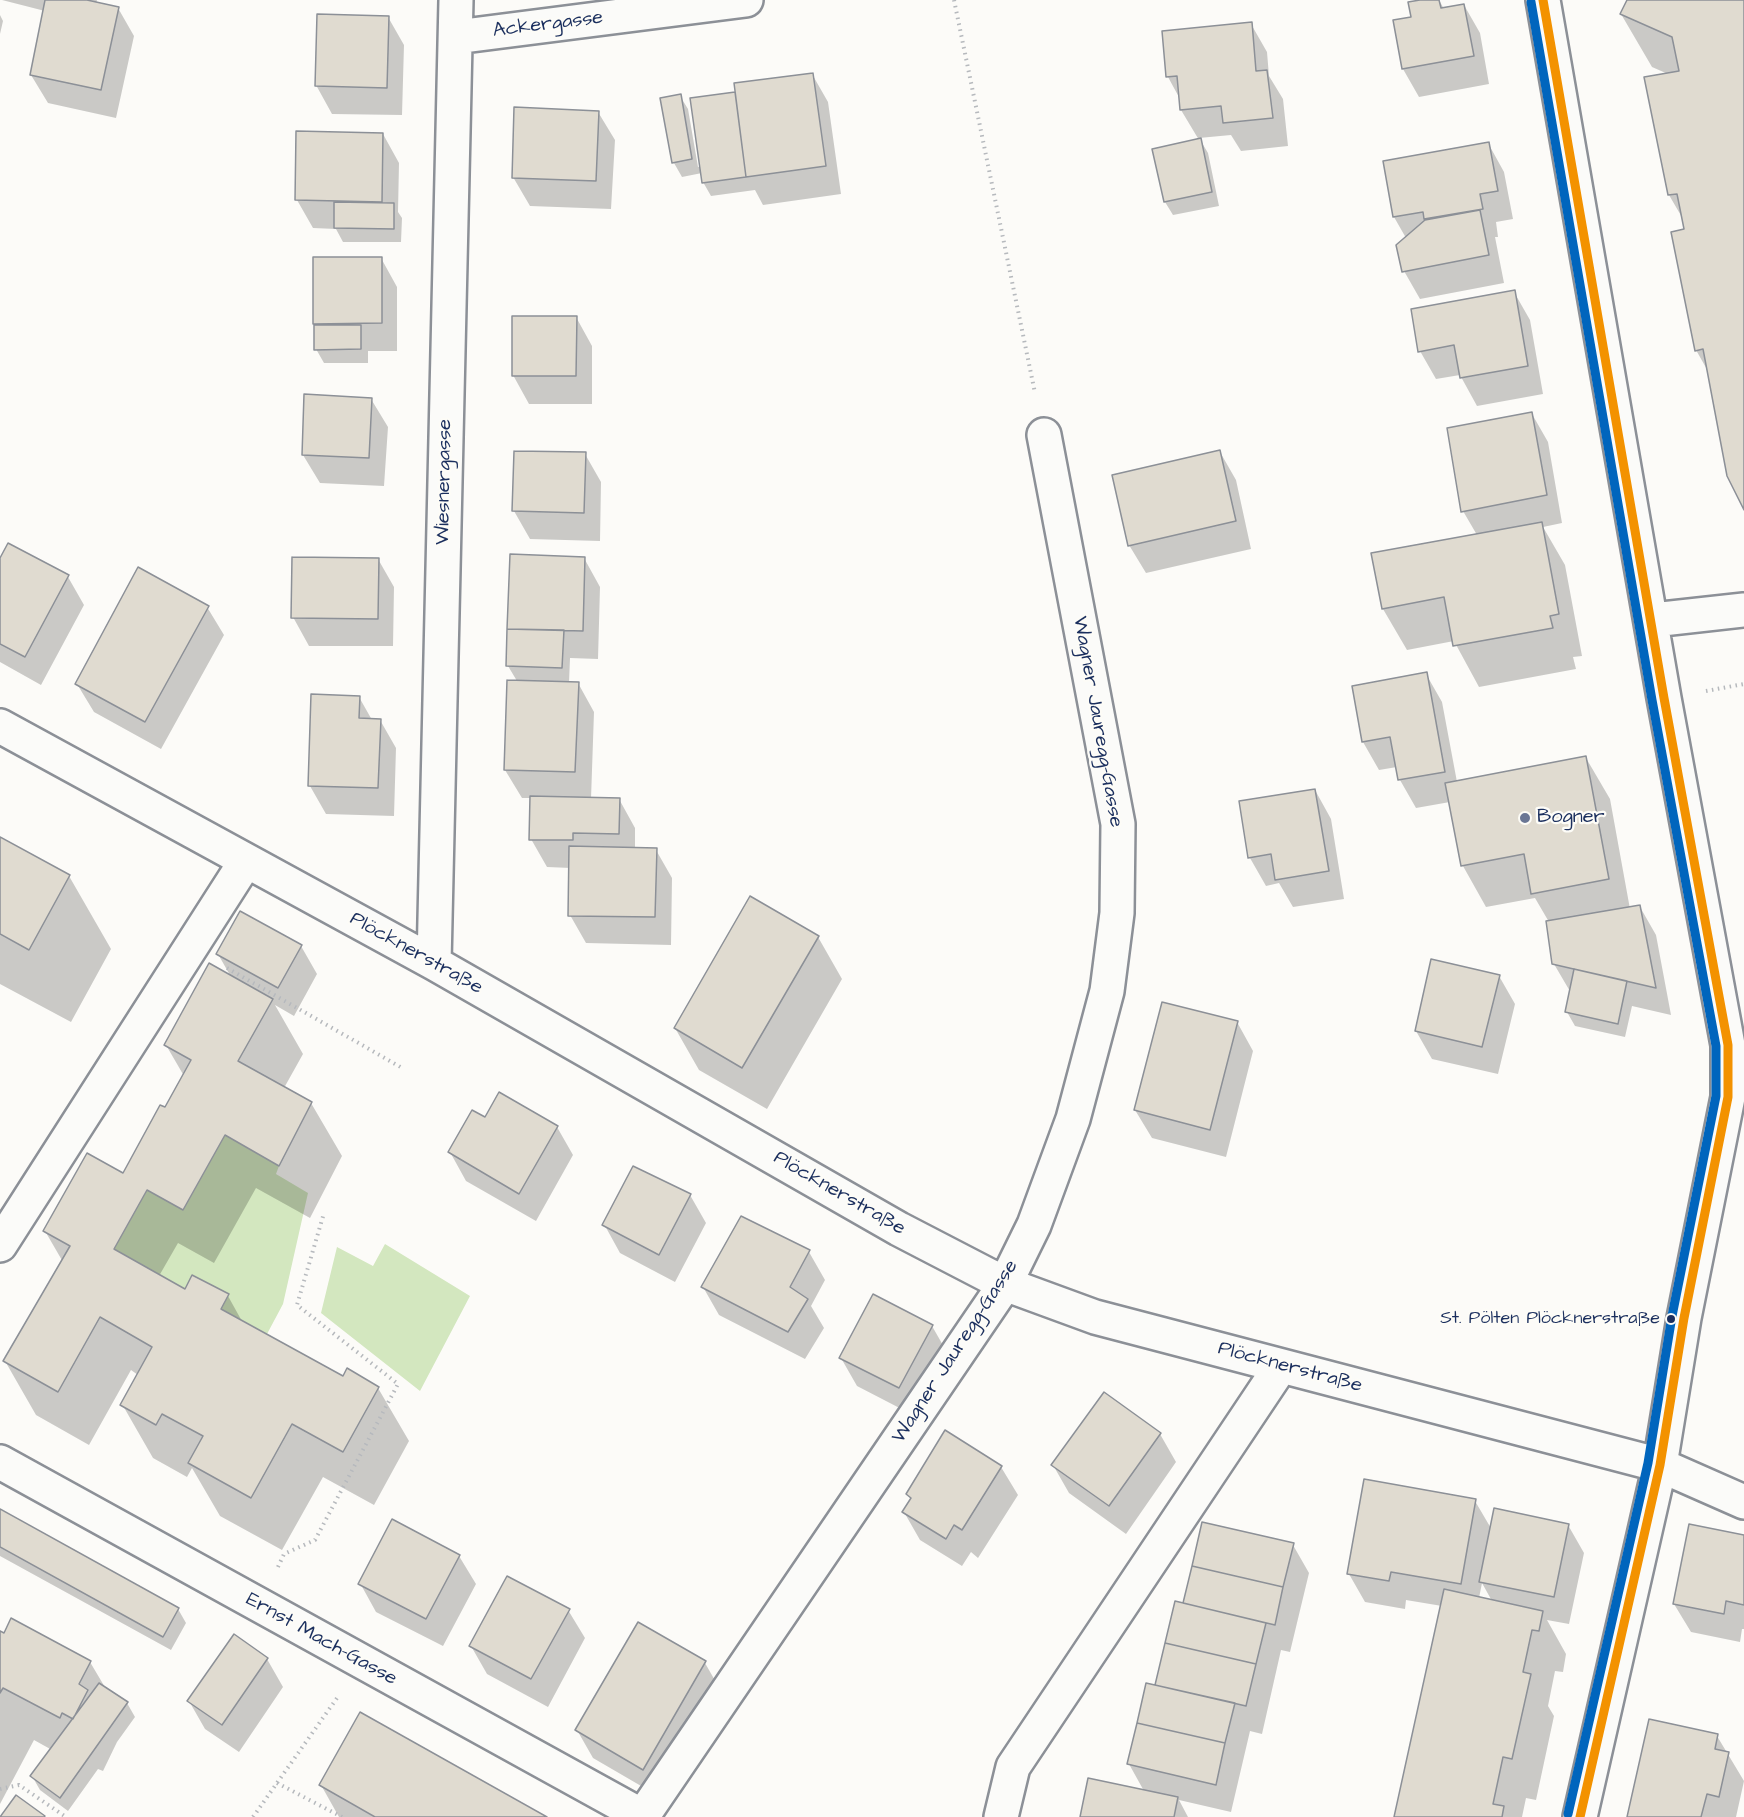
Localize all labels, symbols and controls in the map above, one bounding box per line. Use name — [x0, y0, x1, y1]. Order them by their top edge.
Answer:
street label: Ackergasse — [491, 6, 605, 44]
street label: Wiesnergasse — [432, 419, 458, 545]
street label: Wagner Jauregg-Gasse — [1067, 615, 1127, 829]
place label: Bogner — [1537, 806, 1605, 830]
marker: Bogner — [1518, 811, 1532, 825]
street label: Plöcknerstraße — [345, 908, 487, 1000]
street label: Plöcknerstraße — [769, 1147, 909, 1241]
street label: Wagner Jauregg-Gasse — [888, 1256, 1024, 1448]
place label: St. Pölten Plöcknerstraße — [1440, 1308, 1660, 1330]
marker: St. Pölten Plöcknerstraße — [1665, 1313, 1677, 1325]
street label: Plöcknerstraße — [1215, 1337, 1365, 1399]
street label: Ernst Mach-Gasse — [241, 1588, 401, 1692]

